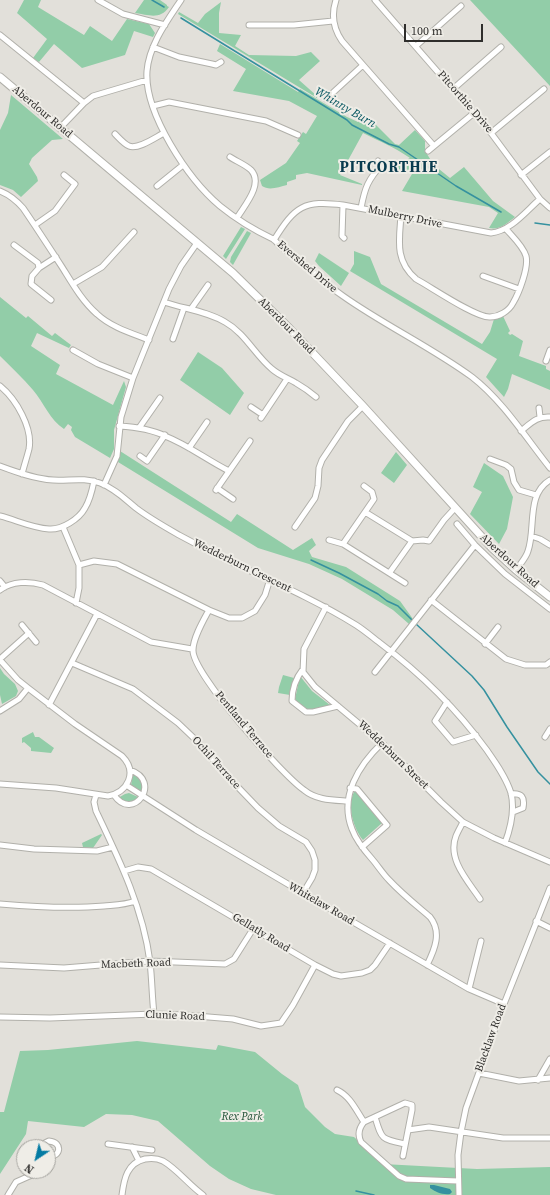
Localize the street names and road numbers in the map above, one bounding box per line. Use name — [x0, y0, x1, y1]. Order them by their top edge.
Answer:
street label: Pitcorthie Drive — [434, 68, 496, 136]
street label: Aberdour Road — [9, 83, 75, 141]
street label: Mulberry Drive — [367, 203, 443, 231]
street label: Evershed Drive — [274, 238, 340, 296]
street label: Aberdour Road — [255, 295, 317, 357]
street label: Aberdour Road — [477, 531, 541, 591]
street label: Wedderburn Crescent — [191, 536, 293, 596]
street label: Pentland Terrace — [212, 689, 276, 761]
street label: Wedderburn Street — [355, 718, 431, 792]
street label: Ochil Terrace — [189, 734, 243, 792]
street label: Whitelaw Road — [286, 880, 356, 928]
street label: Gellatly Road — [230, 911, 292, 955]
street label: Macbeth Road — [101, 956, 171, 972]
street label: Blacklaw Road — [473, 1002, 509, 1074]
street label: Clunie Road — [145, 1008, 205, 1024]

